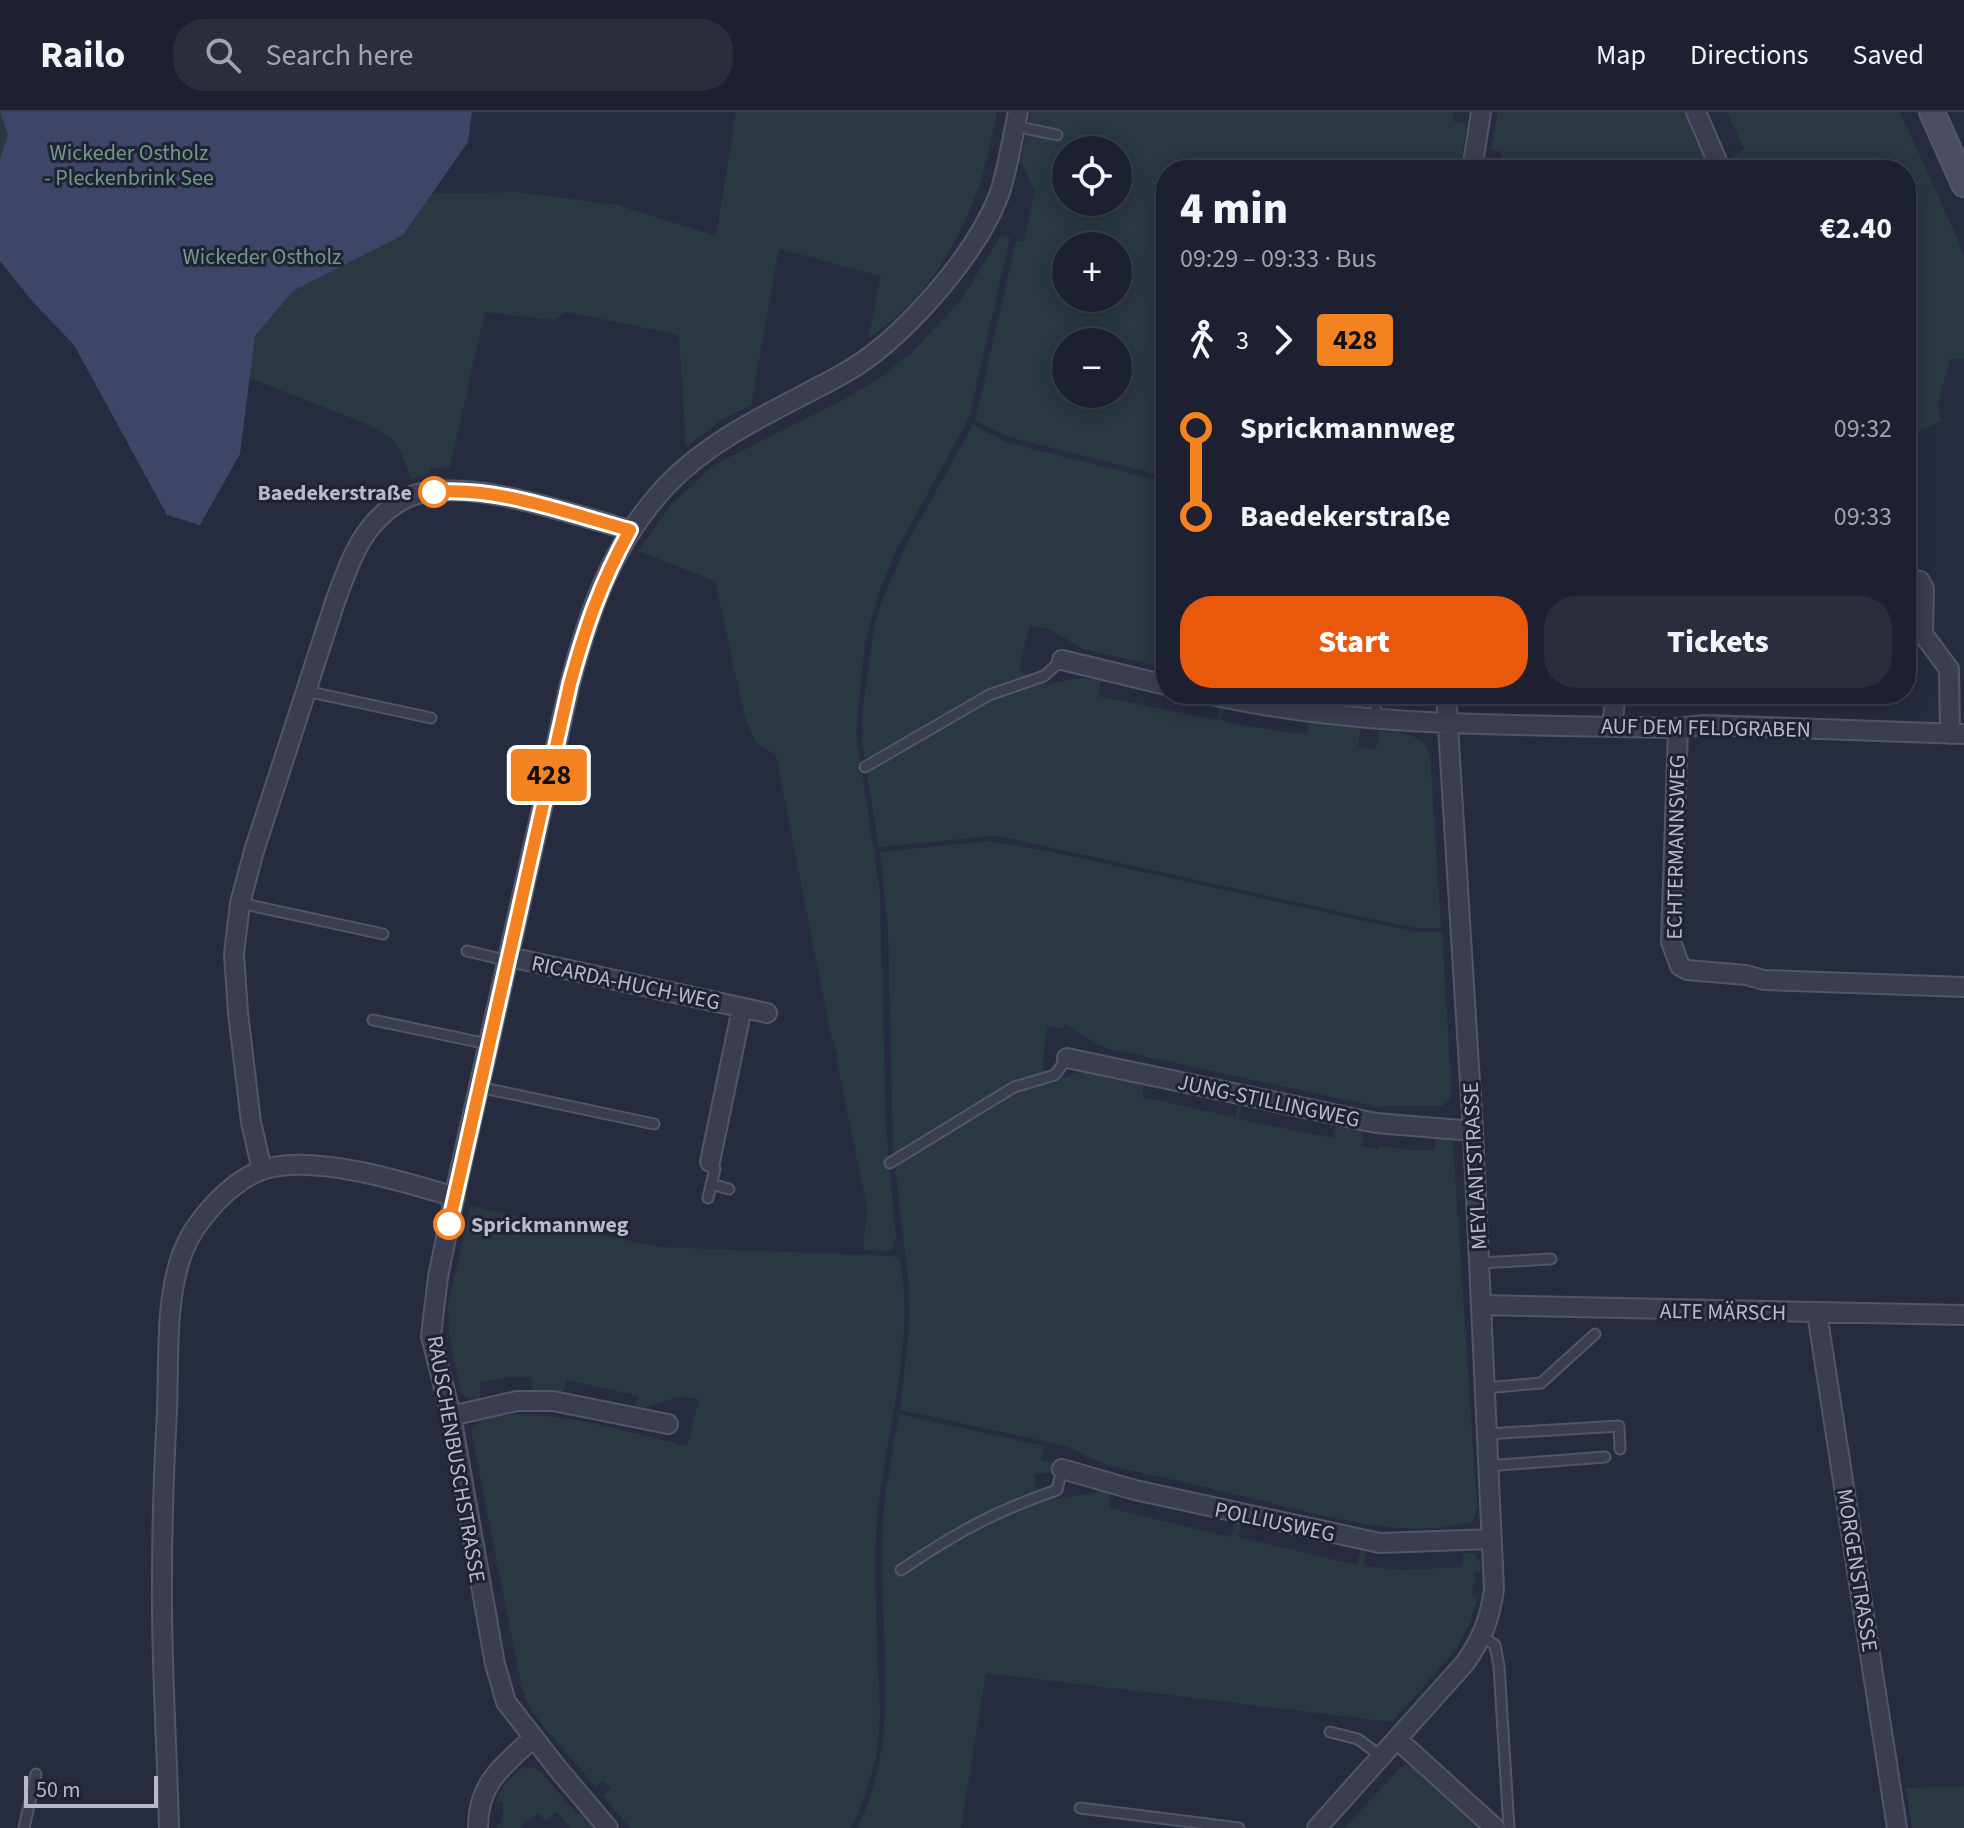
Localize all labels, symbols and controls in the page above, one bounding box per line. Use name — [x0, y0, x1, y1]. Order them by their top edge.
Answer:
search box — [173, 19, 733, 91]
text: Railo — [40, 28, 125, 82]
icon: search — [201, 33, 245, 77]
text: Search here — [265, 34, 413, 77]
text: Map — [1596, 35, 1646, 75]
text: Directions — [1690, 35, 1809, 75]
text: Saved — [1853, 35, 1924, 75]
map controls — [1052, 136, 1132, 408]
button: locate — [1052, 136, 1132, 216]
park label: Wickeder Ostholz - Pleckenbrink See — [44, 137, 214, 194]
text: 4 min — [1180, 178, 1288, 241]
text: €2.40 — [1820, 207, 1892, 250]
button: + — [1052, 232, 1132, 312]
text: 09:29 – 09:33 · Bus — [1180, 240, 1376, 277]
park label: Wickeder Ostholz — [183, 241, 341, 273]
icon: walk — [1180, 318, 1224, 362]
icon: forward — [1261, 318, 1305, 362]
text: 428 — [1333, 320, 1377, 360]
text: 3 — [1236, 322, 1249, 359]
button: − — [1052, 328, 1132, 408]
text: Sprickmannweg — [1240, 407, 1455, 450]
text: 09:32 — [1834, 410, 1892, 447]
place label: Baedekerstraße — [258, 477, 412, 509]
marker: Baedekerstraße — [419, 477, 449, 507]
text: Baedekerstraße — [1240, 495, 1451, 538]
text: 09:33 — [1834, 498, 1892, 535]
button: Start — [1180, 596, 1528, 688]
button: Tickets — [1544, 596, 1892, 688]
street label: AUF DEM FELDGRABEN — [1601, 710, 1811, 746]
line badge: 428 — [503, 749, 595, 801]
street label: ECHTERMANNSWEG — [1658, 754, 1694, 940]
text: 428 — [527, 755, 571, 795]
street label: RICARDA-HUCH-WEG — [529, 947, 723, 1019]
street label: JUNG-STILLINGWEG — [1175, 1066, 1363, 1136]
street label: MEYLANTSTRASSE — [1455, 1081, 1495, 1251]
marker: Sprickmannweg — [434, 1209, 464, 1239]
place label: Sprickmannweg — [471, 1209, 629, 1241]
street label: ALTE MÄRSCH — [1659, 1295, 1787, 1329]
street label: RAUSCHENBUSCHSTRASSE — [419, 1333, 494, 1585]
street label: MORGENSTRASSE — [1828, 1486, 1886, 1654]
street label: POLLIUSWEG — [1212, 1494, 1338, 1550]
scale bar — [24, 1772, 158, 1808]
text: 50 m — [36, 1774, 81, 1806]

